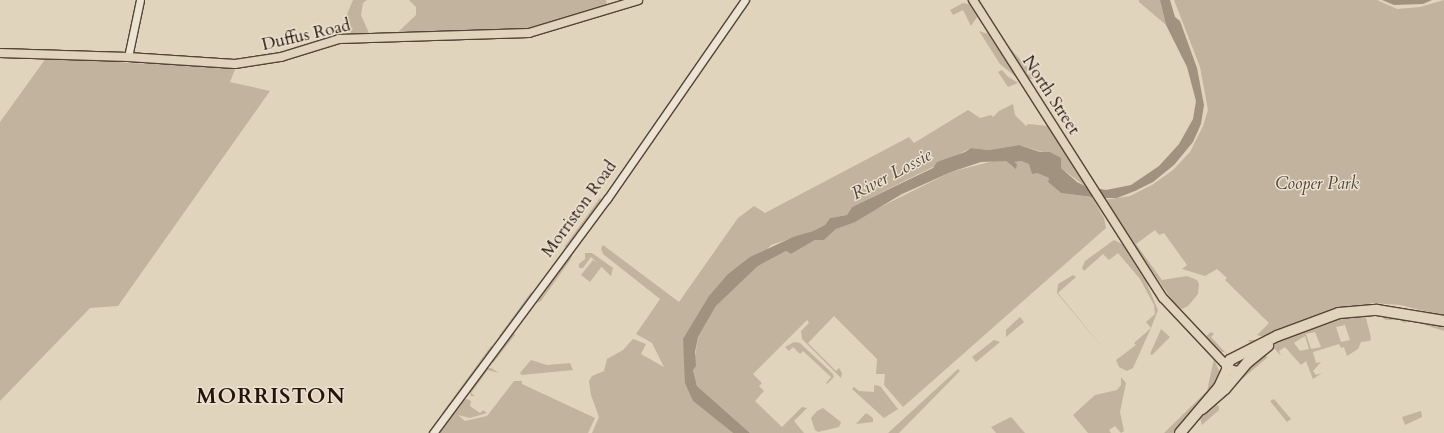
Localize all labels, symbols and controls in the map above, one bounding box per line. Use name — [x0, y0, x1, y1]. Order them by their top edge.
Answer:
street label: Duffus Road — [260, 15, 352, 55]
street label: North Street — [1018, 52, 1084, 138]
water label: River Lossie — [848, 145, 936, 205]
street label: Morriston Road — [537, 157, 621, 261]
park label: Cooper Park — [1275, 174, 1359, 194]
district label: MORRISTON — [196, 384, 346, 410]

